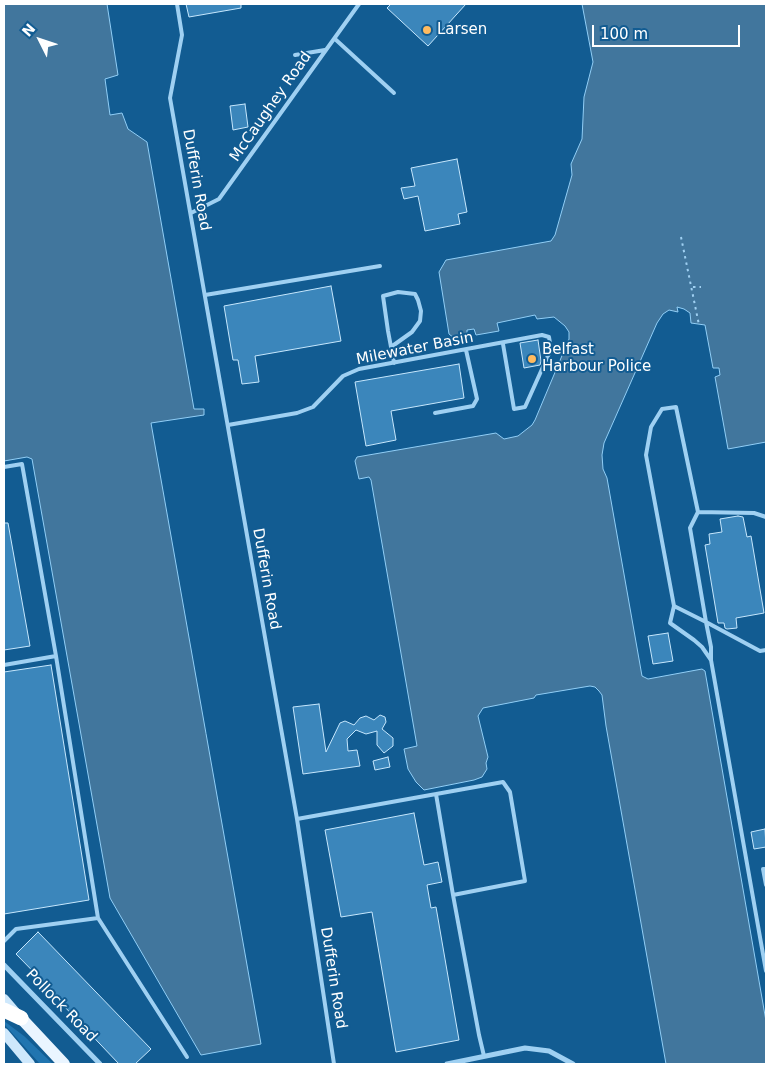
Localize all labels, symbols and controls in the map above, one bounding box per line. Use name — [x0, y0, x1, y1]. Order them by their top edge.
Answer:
north arrow — [15, 15, 65, 65]
scale bar — [595, 15, 742, 47]
text: N — [19, 20, 39, 40]
place label: Larsen — [437, 21, 487, 39]
marker: Larsen — [421, 24, 433, 36]
text: 100 m — [600, 25, 648, 43]
street label: McCaughey Road — [226, 49, 316, 165]
street label: Dufferin Road — [178, 128, 214, 232]
street label: Milewater Basin — [355, 329, 475, 369]
place label: Belfast Harbour Police — [542, 341, 651, 376]
marker: Belfast Harbour Police — [526, 353, 538, 365]
street label: Dufferin Road — [248, 527, 284, 631]
street label: Dufferin Road — [316, 926, 350, 1030]
street label: Pollock Road — [22, 966, 100, 1046]

